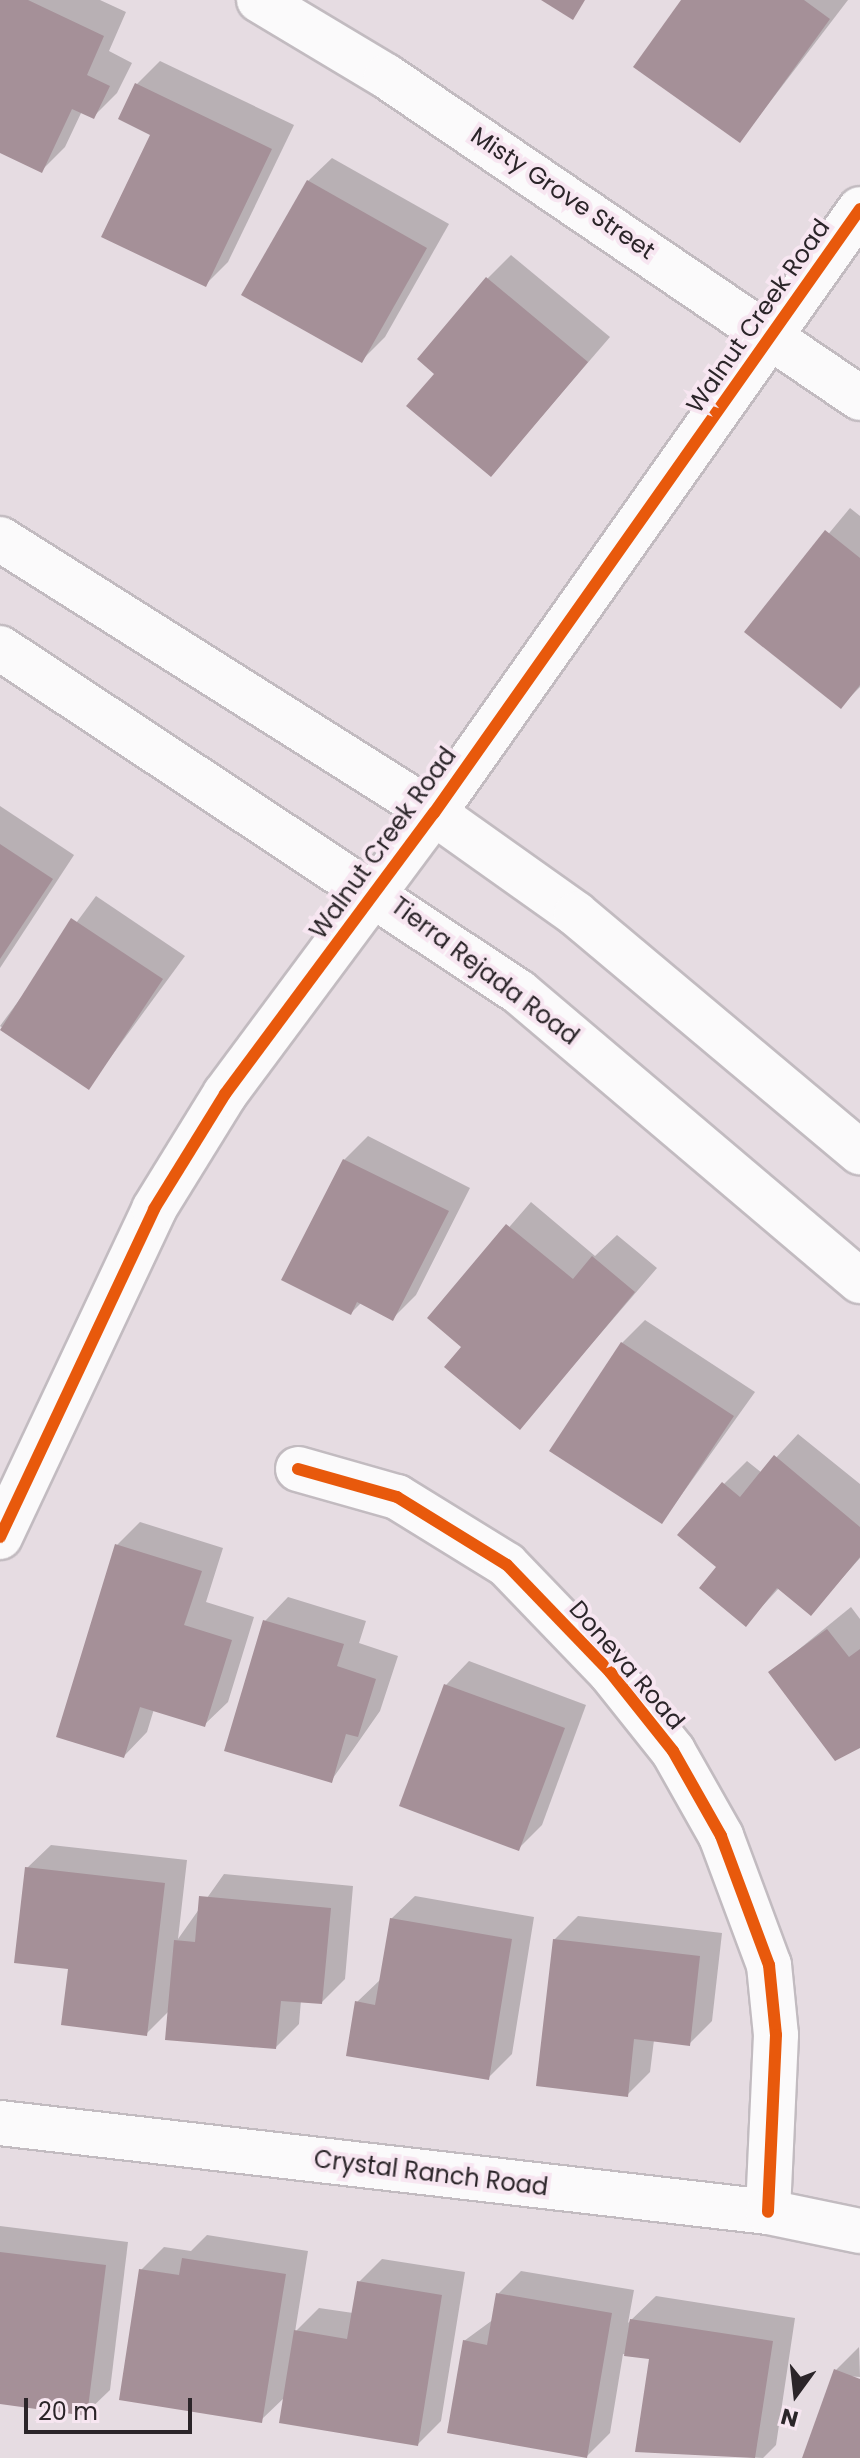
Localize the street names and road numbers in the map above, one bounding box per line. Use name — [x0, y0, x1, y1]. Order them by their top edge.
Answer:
street label: Misty Grove Street — [466, 121, 660, 265]
street label: Walnut Creek Road — [680, 214, 836, 418]
street label: Walnut Creek Road — [304, 742, 462, 944]
street label: Tierra Rejada Road — [386, 891, 584, 1051]
street label: Doneva Road — [563, 1595, 691, 1735]
street label: Crystal Ranch Road — [312, 2144, 550, 2202]

